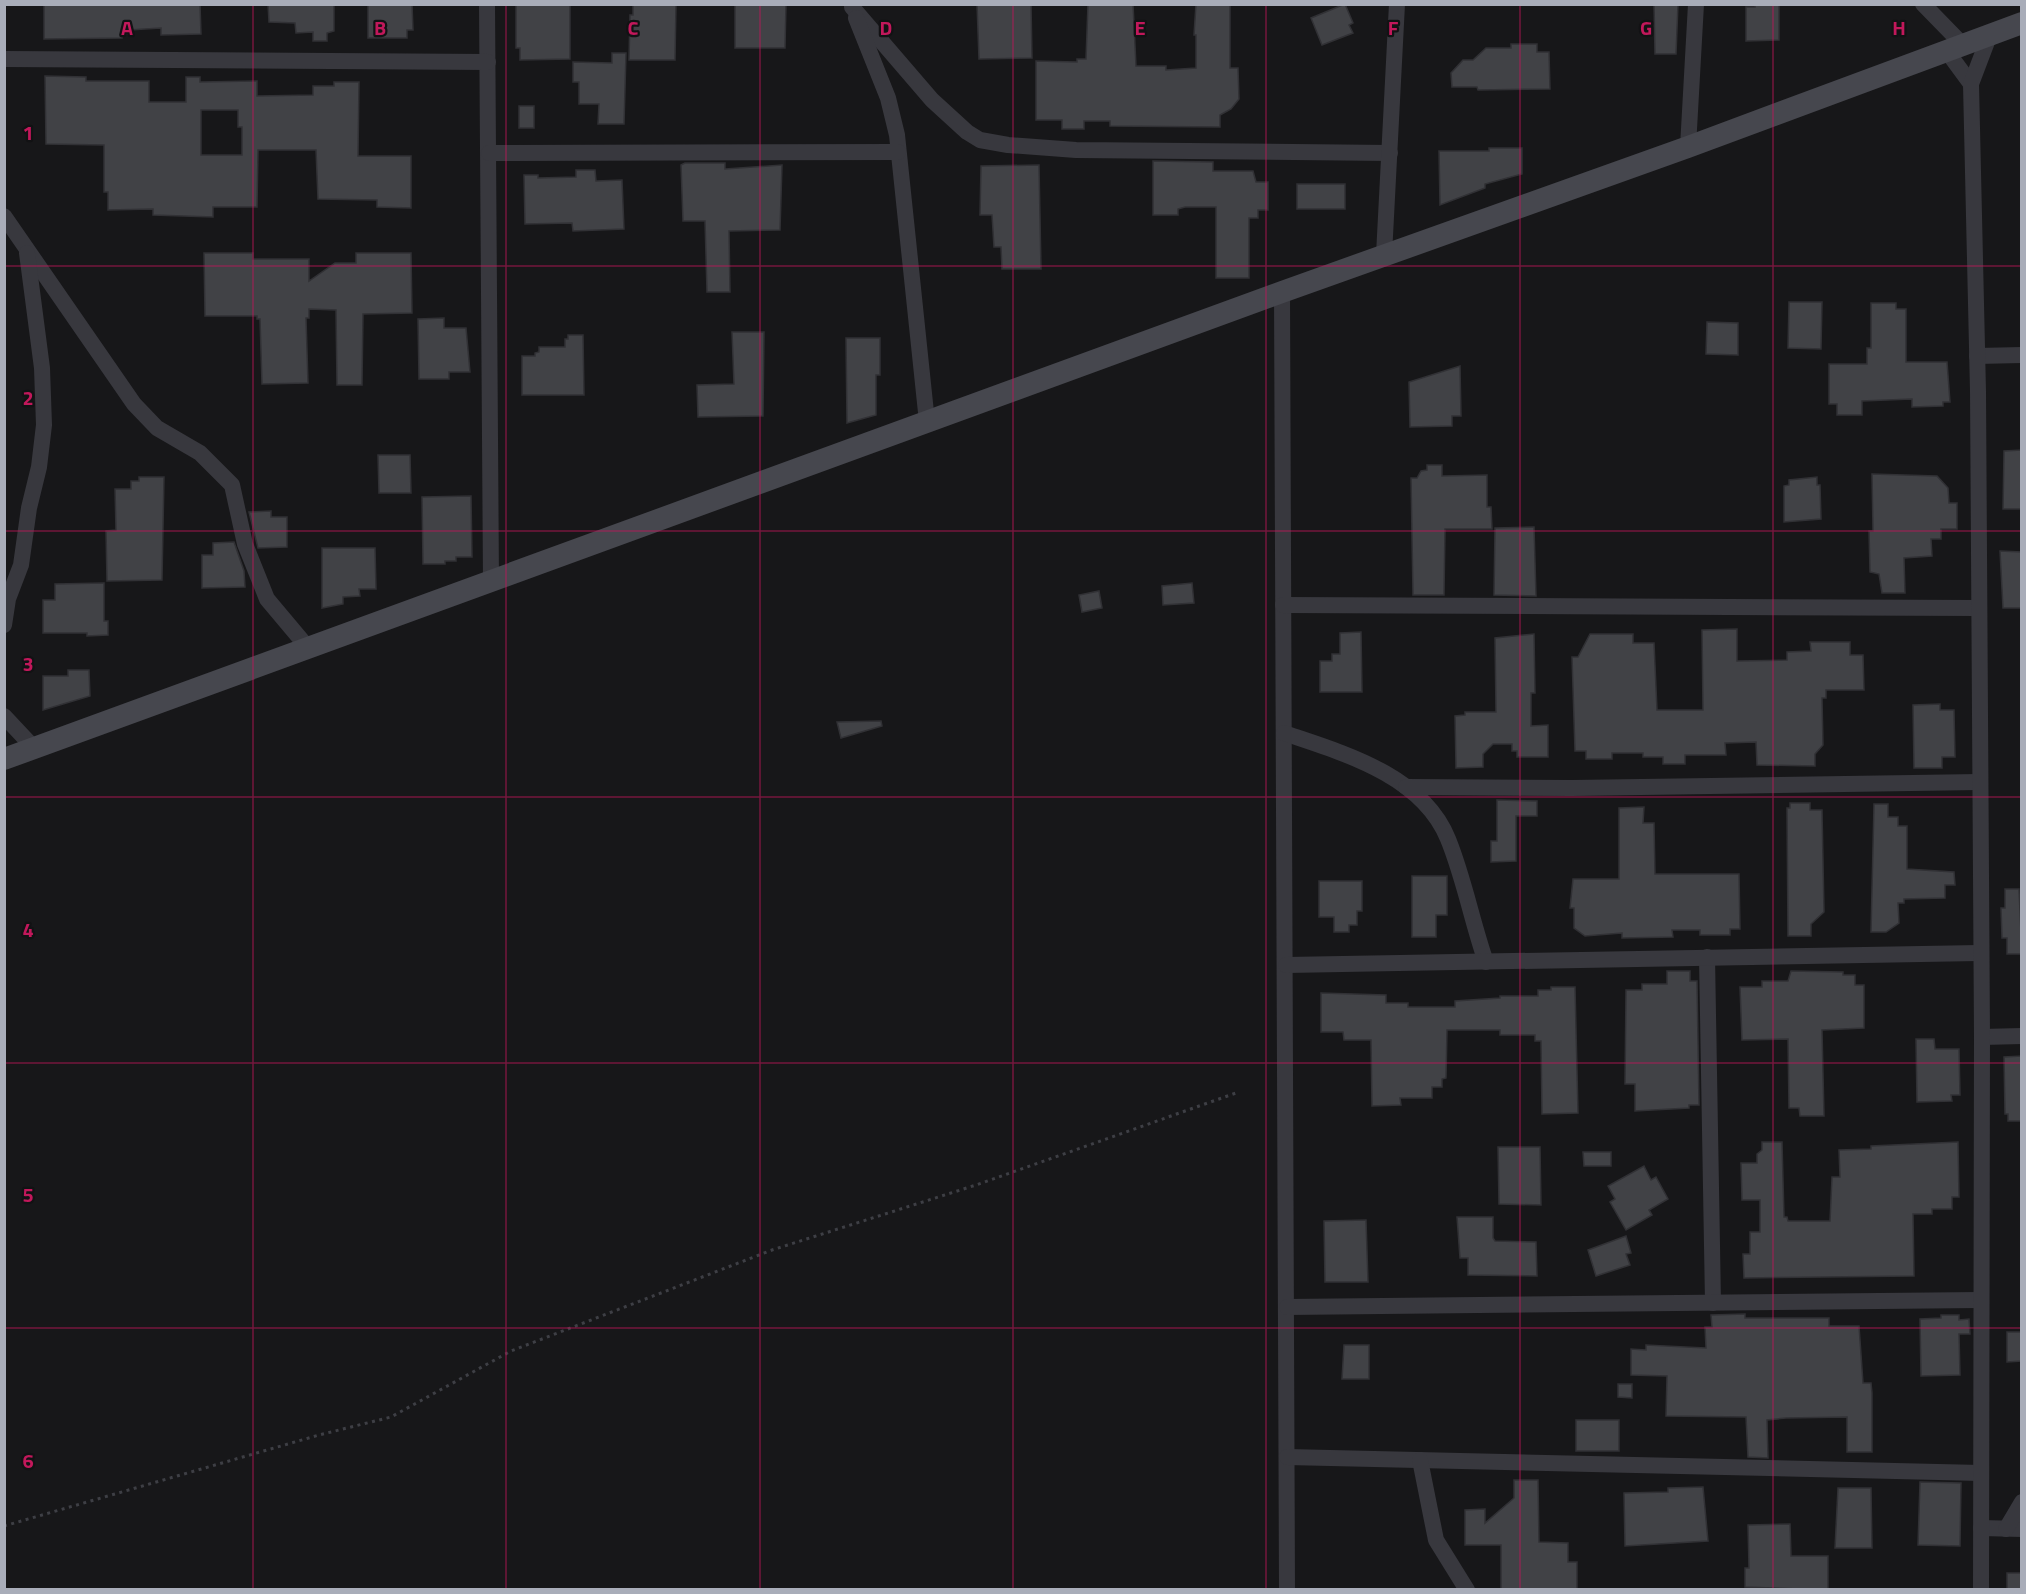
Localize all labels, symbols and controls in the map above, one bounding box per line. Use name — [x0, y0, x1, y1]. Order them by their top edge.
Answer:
text: A — [121, 12, 133, 43]
text: B — [374, 12, 386, 43]
text: C — [628, 12, 639, 43]
text: D — [880, 12, 892, 43]
text: E — [1134, 12, 1146, 43]
text: F — [1388, 12, 1399, 43]
text: G — [1640, 12, 1652, 43]
text: H — [1892, 12, 1906, 43]
text: 1 — [22, 117, 34, 148]
text: 2 — [22, 382, 34, 413]
text: 3 — [22, 648, 34, 679]
text: 4 — [22, 914, 34, 945]
text: 5 — [22, 1179, 34, 1210]
text: 6 — [22, 1445, 34, 1476]

